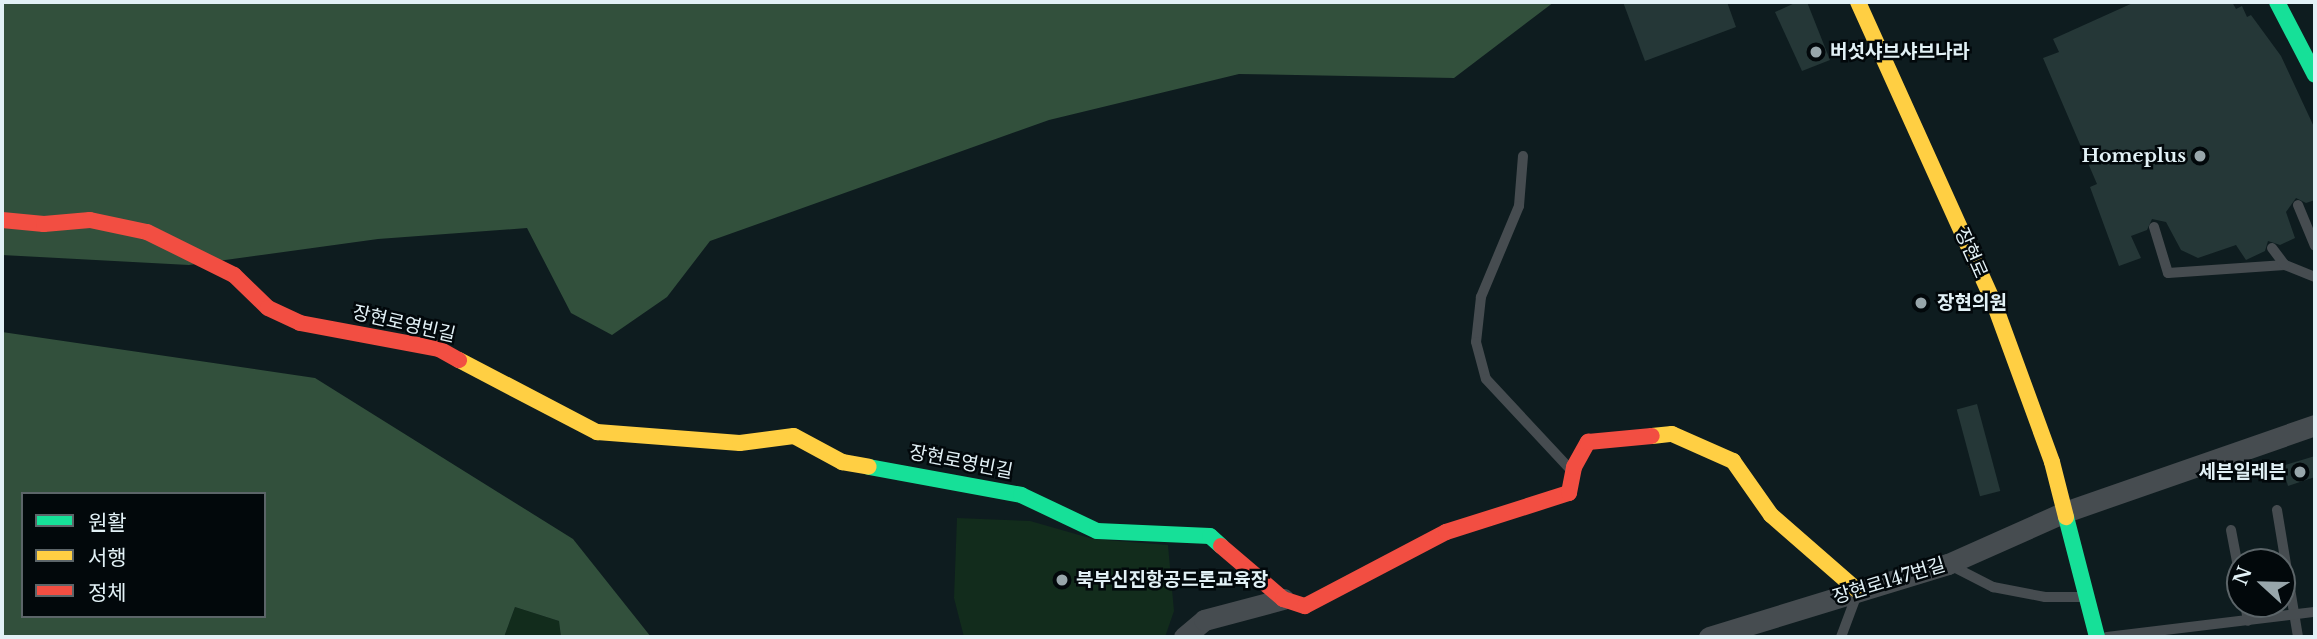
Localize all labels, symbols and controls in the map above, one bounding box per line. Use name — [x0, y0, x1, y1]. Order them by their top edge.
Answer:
place label: 버섯샤브샤브나라 — [1830, 41, 1970, 63]
marker: 버섯샤브샤브나라 — [1808, 44, 1824, 60]
place label: Homeplus — [2082, 145, 2186, 167]
marker: Homeplus — [2192, 148, 2208, 164]
street label: 장현로 — [1950, 224, 1992, 282]
place label: 장현의원 — [1937, 292, 2007, 314]
marker: 장현의원 — [1911, 293, 1931, 313]
street label: 장현로영빈길 — [350, 301, 458, 347]
street label: 장현로영빈길 — [907, 441, 1015, 483]
place label: 세븐일레븐 — [2199, 461, 2286, 483]
marker: 세븐일레븐 — [2292, 464, 2308, 480]
legend — [21, 492, 266, 618]
text: 원활 — [88, 510, 127, 536]
text: 서행 — [88, 545, 127, 571]
north arrow — [2226, 548, 2296, 618]
street label: 장현로147번길 — [1830, 553, 1948, 609]
text: N — [2229, 563, 2257, 588]
place label: 북부신진항공드론교육장 — [1076, 569, 1268, 591]
marker: 북부신진항공드론교육장 — [1054, 572, 1070, 588]
text: 정체 — [88, 580, 127, 606]

